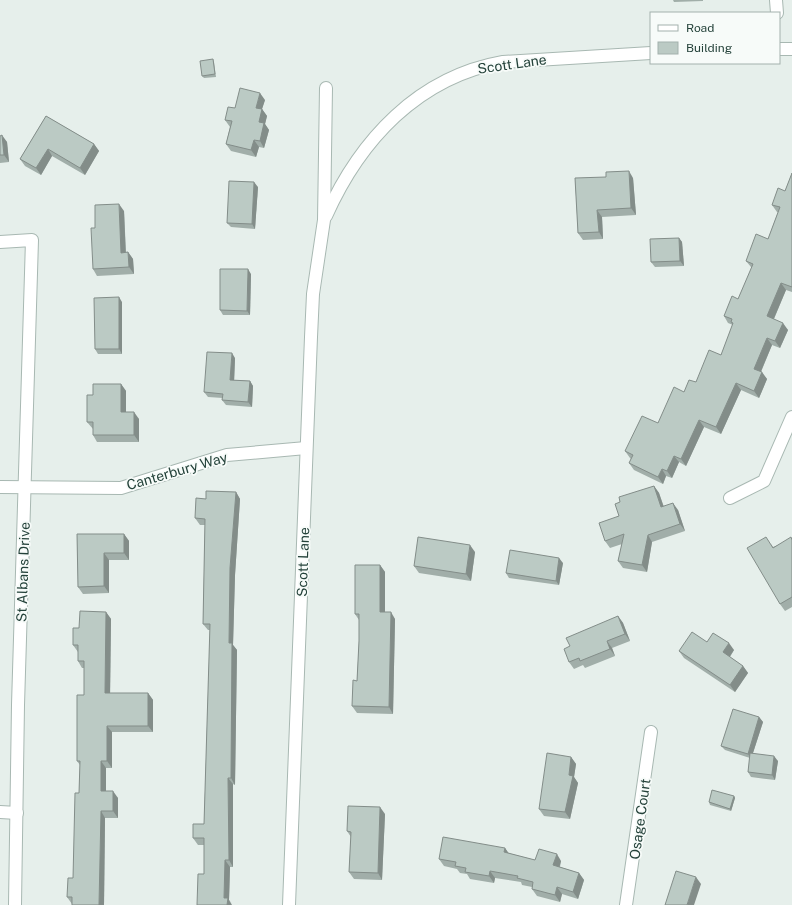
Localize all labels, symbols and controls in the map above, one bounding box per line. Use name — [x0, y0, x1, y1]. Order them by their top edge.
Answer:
legend — [650, 12, 780, 64]
text: Road — [686, 21, 714, 35]
text: Building — [686, 41, 732, 55]
street label: Scott Lane — [476, 51, 548, 77]
street label: Canterbury Way — [125, 449, 230, 493]
street label: St Albans Drive — [13, 522, 33, 622]
street label: Scott Lane — [294, 527, 312, 597]
street label: Osage Court — [626, 778, 654, 860]

